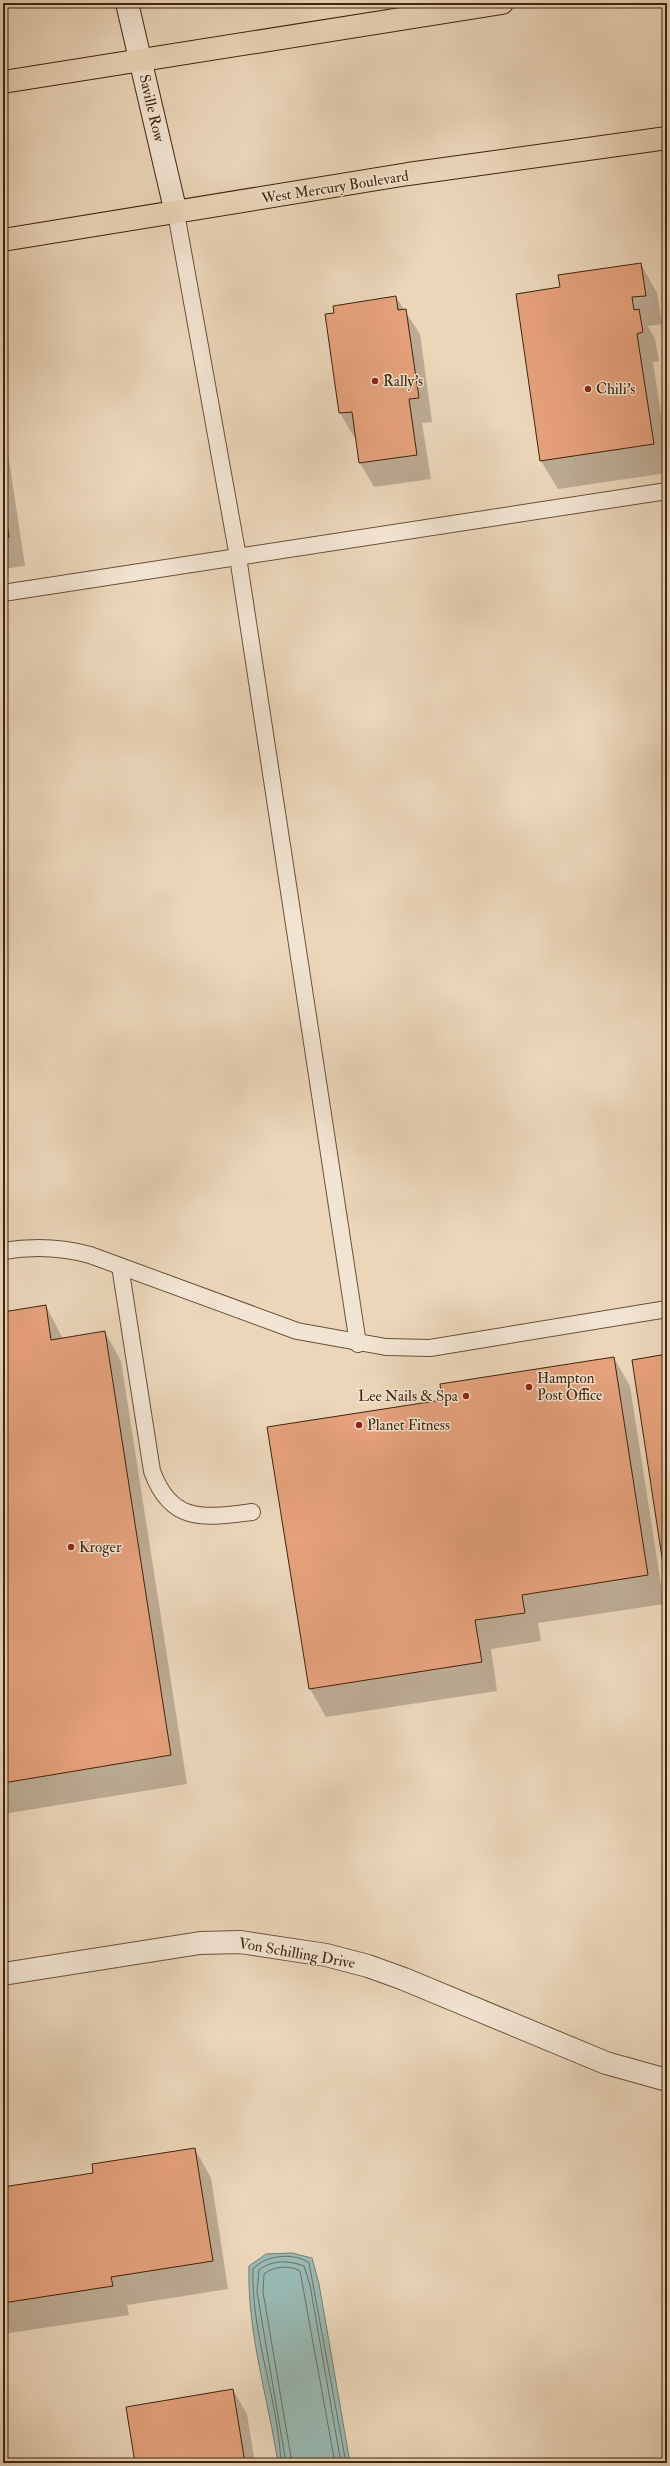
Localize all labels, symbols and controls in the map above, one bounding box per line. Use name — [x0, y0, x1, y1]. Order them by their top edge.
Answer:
street label: Saville Row — [135, 72, 169, 144]
street label: West Mercury Boulevard — [259, 166, 411, 209]
place label: Rally's — [383, 372, 423, 391]
marker: Rally's — [370, 376, 380, 386]
place label: Chili's — [596, 380, 635, 399]
marker: Chili's — [583, 384, 593, 394]
place label: Hampton Post Office — [537, 1369, 602, 1405]
marker: Hampton Post Office — [524, 1382, 534, 1392]
place label: Lee Nails & Spa — [358, 1387, 459, 1407]
marker: Lee Nails & Spa — [461, 1391, 471, 1401]
place label: Planet Fitness — [367, 1416, 450, 1435]
marker: Planet Fitness — [354, 1420, 364, 1430]
place label: Kroger — [79, 1538, 122, 1557]
marker: Kroger — [66, 1542, 76, 1552]
street label: Von Schilling Drive — [237, 1934, 357, 1973]

